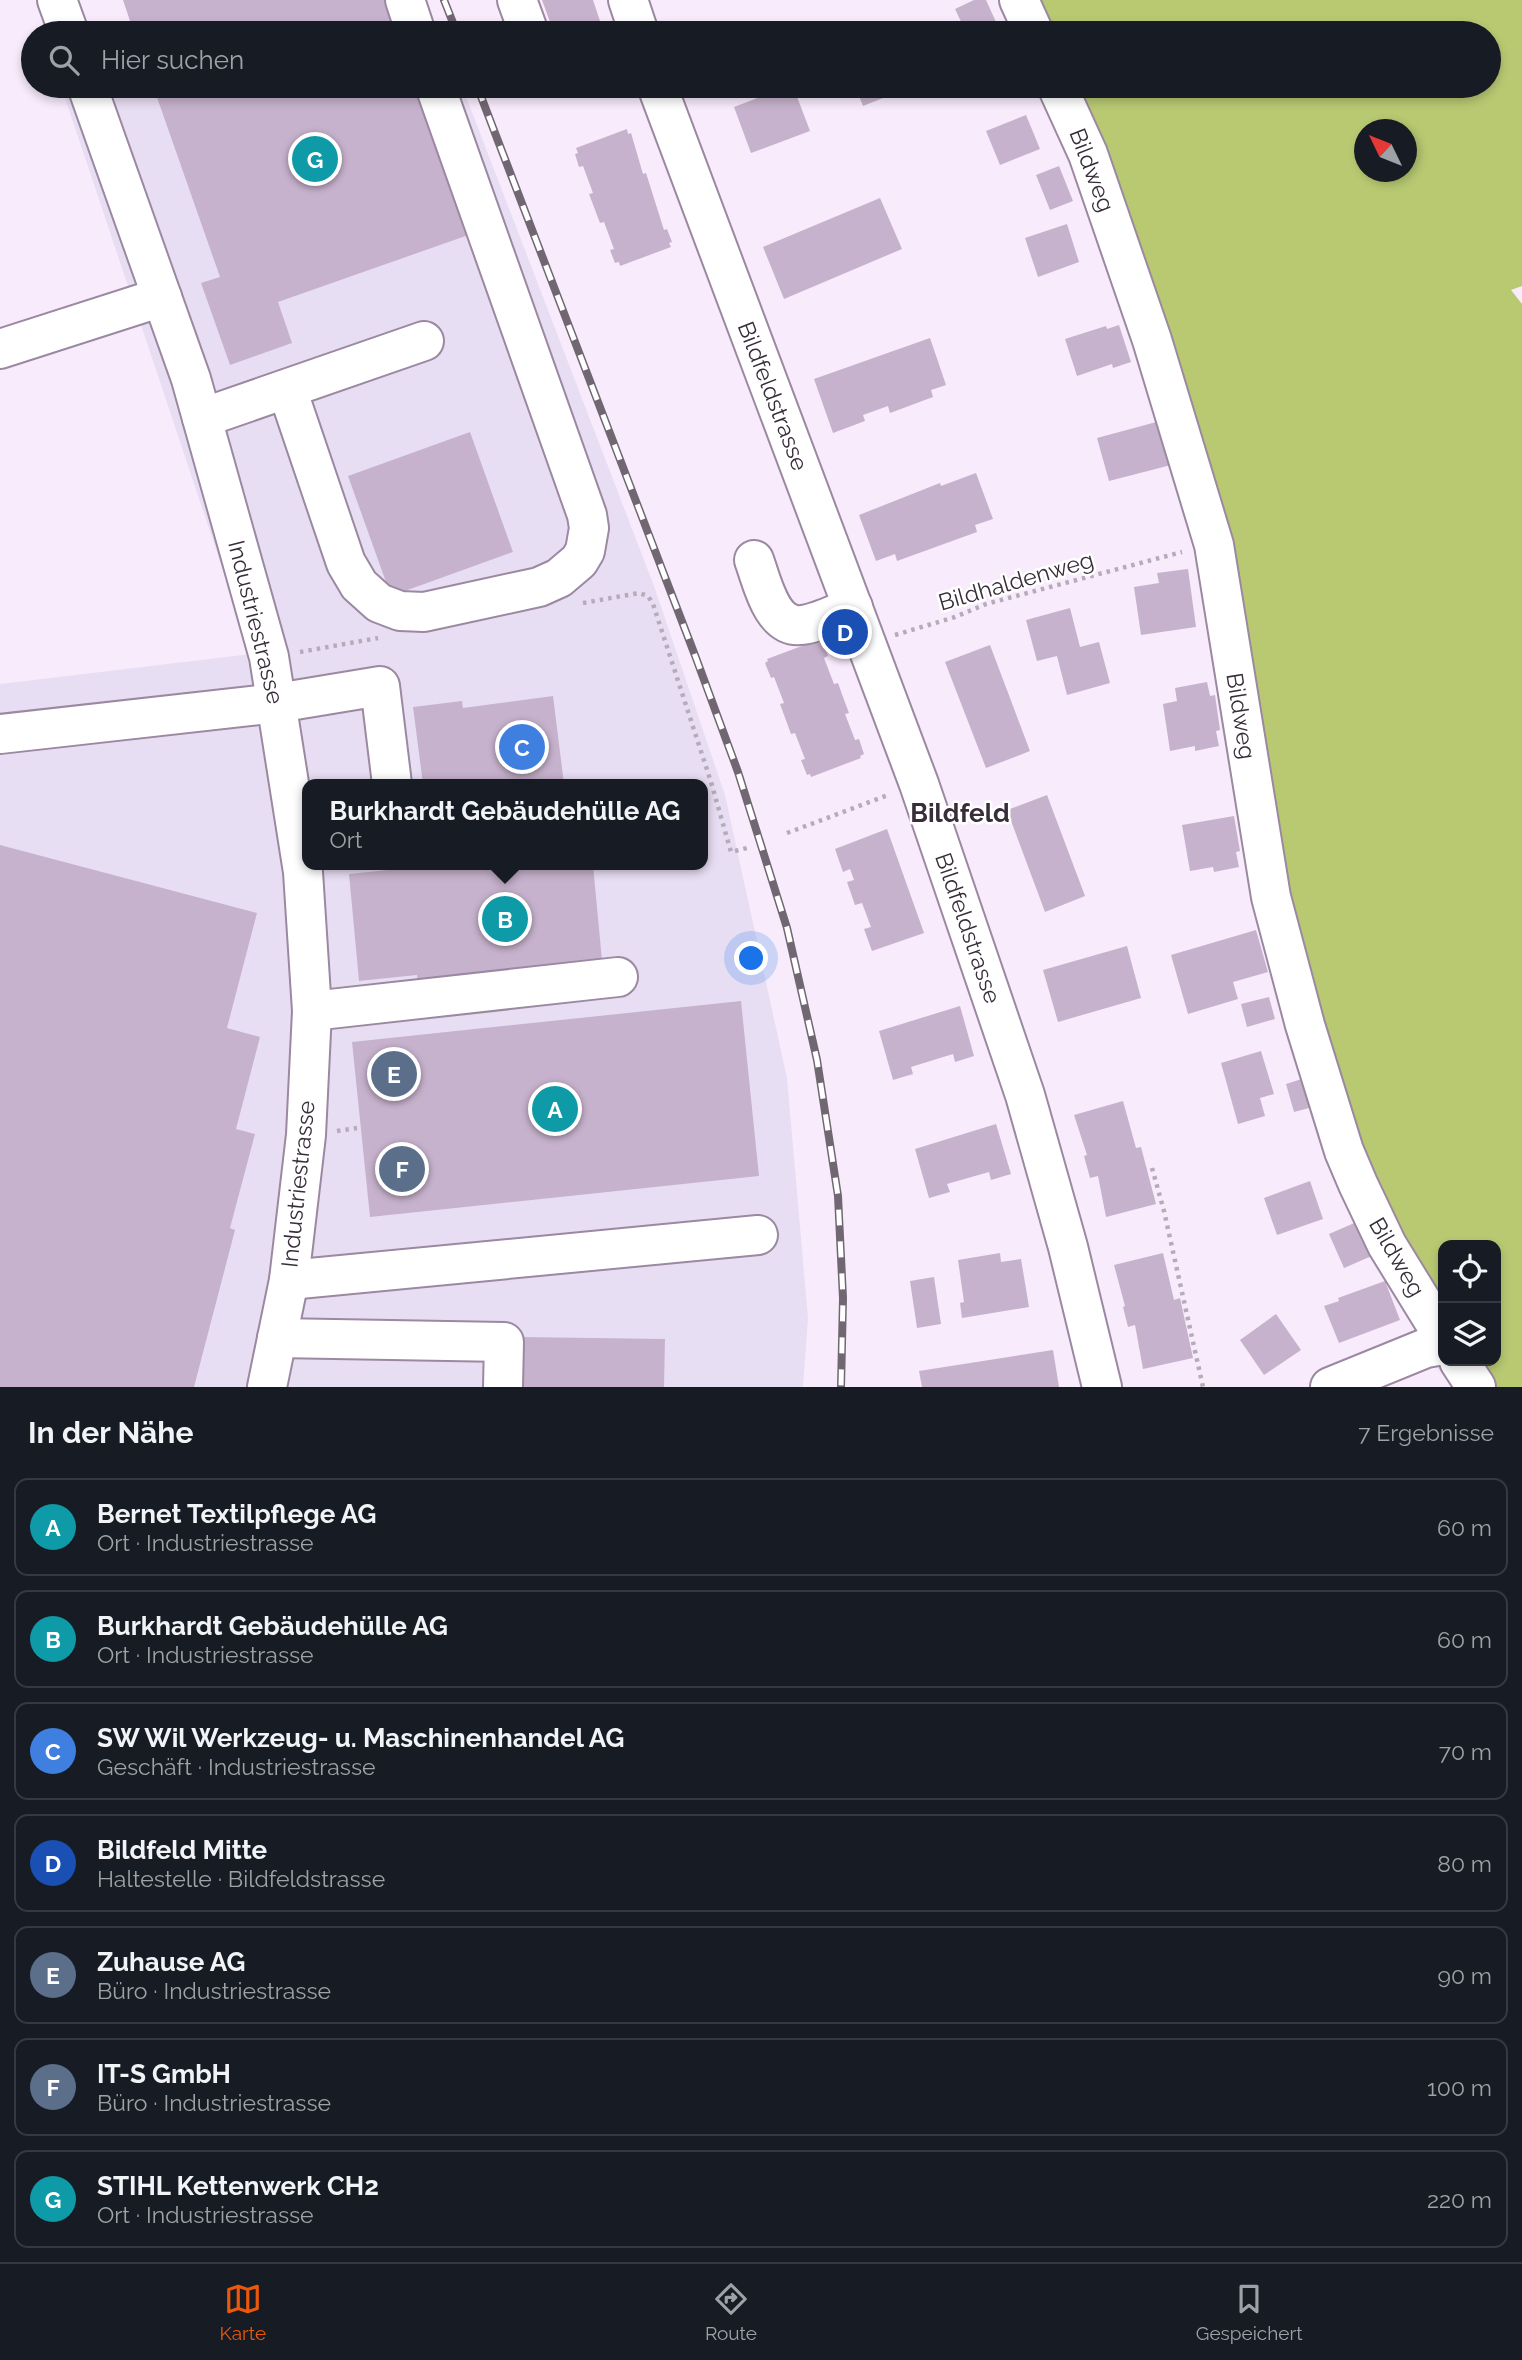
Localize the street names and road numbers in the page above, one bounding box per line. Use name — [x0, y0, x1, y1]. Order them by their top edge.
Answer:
street label: Bildweg — [1064, 124, 1121, 215]
street label: Bildfeldstrasse — [733, 318, 814, 474]
street label: Industriestrasse — [223, 537, 290, 706]
street label: Bildhaldenweg — [935, 545, 1097, 616]
street label: Bildweg — [1221, 671, 1262, 761]
street label: Bildfeldstrasse — [930, 849, 1007, 1007]
street label: Industriestrasse — [275, 1099, 320, 1269]
street label: Bildweg — [1364, 1212, 1431, 1301]

